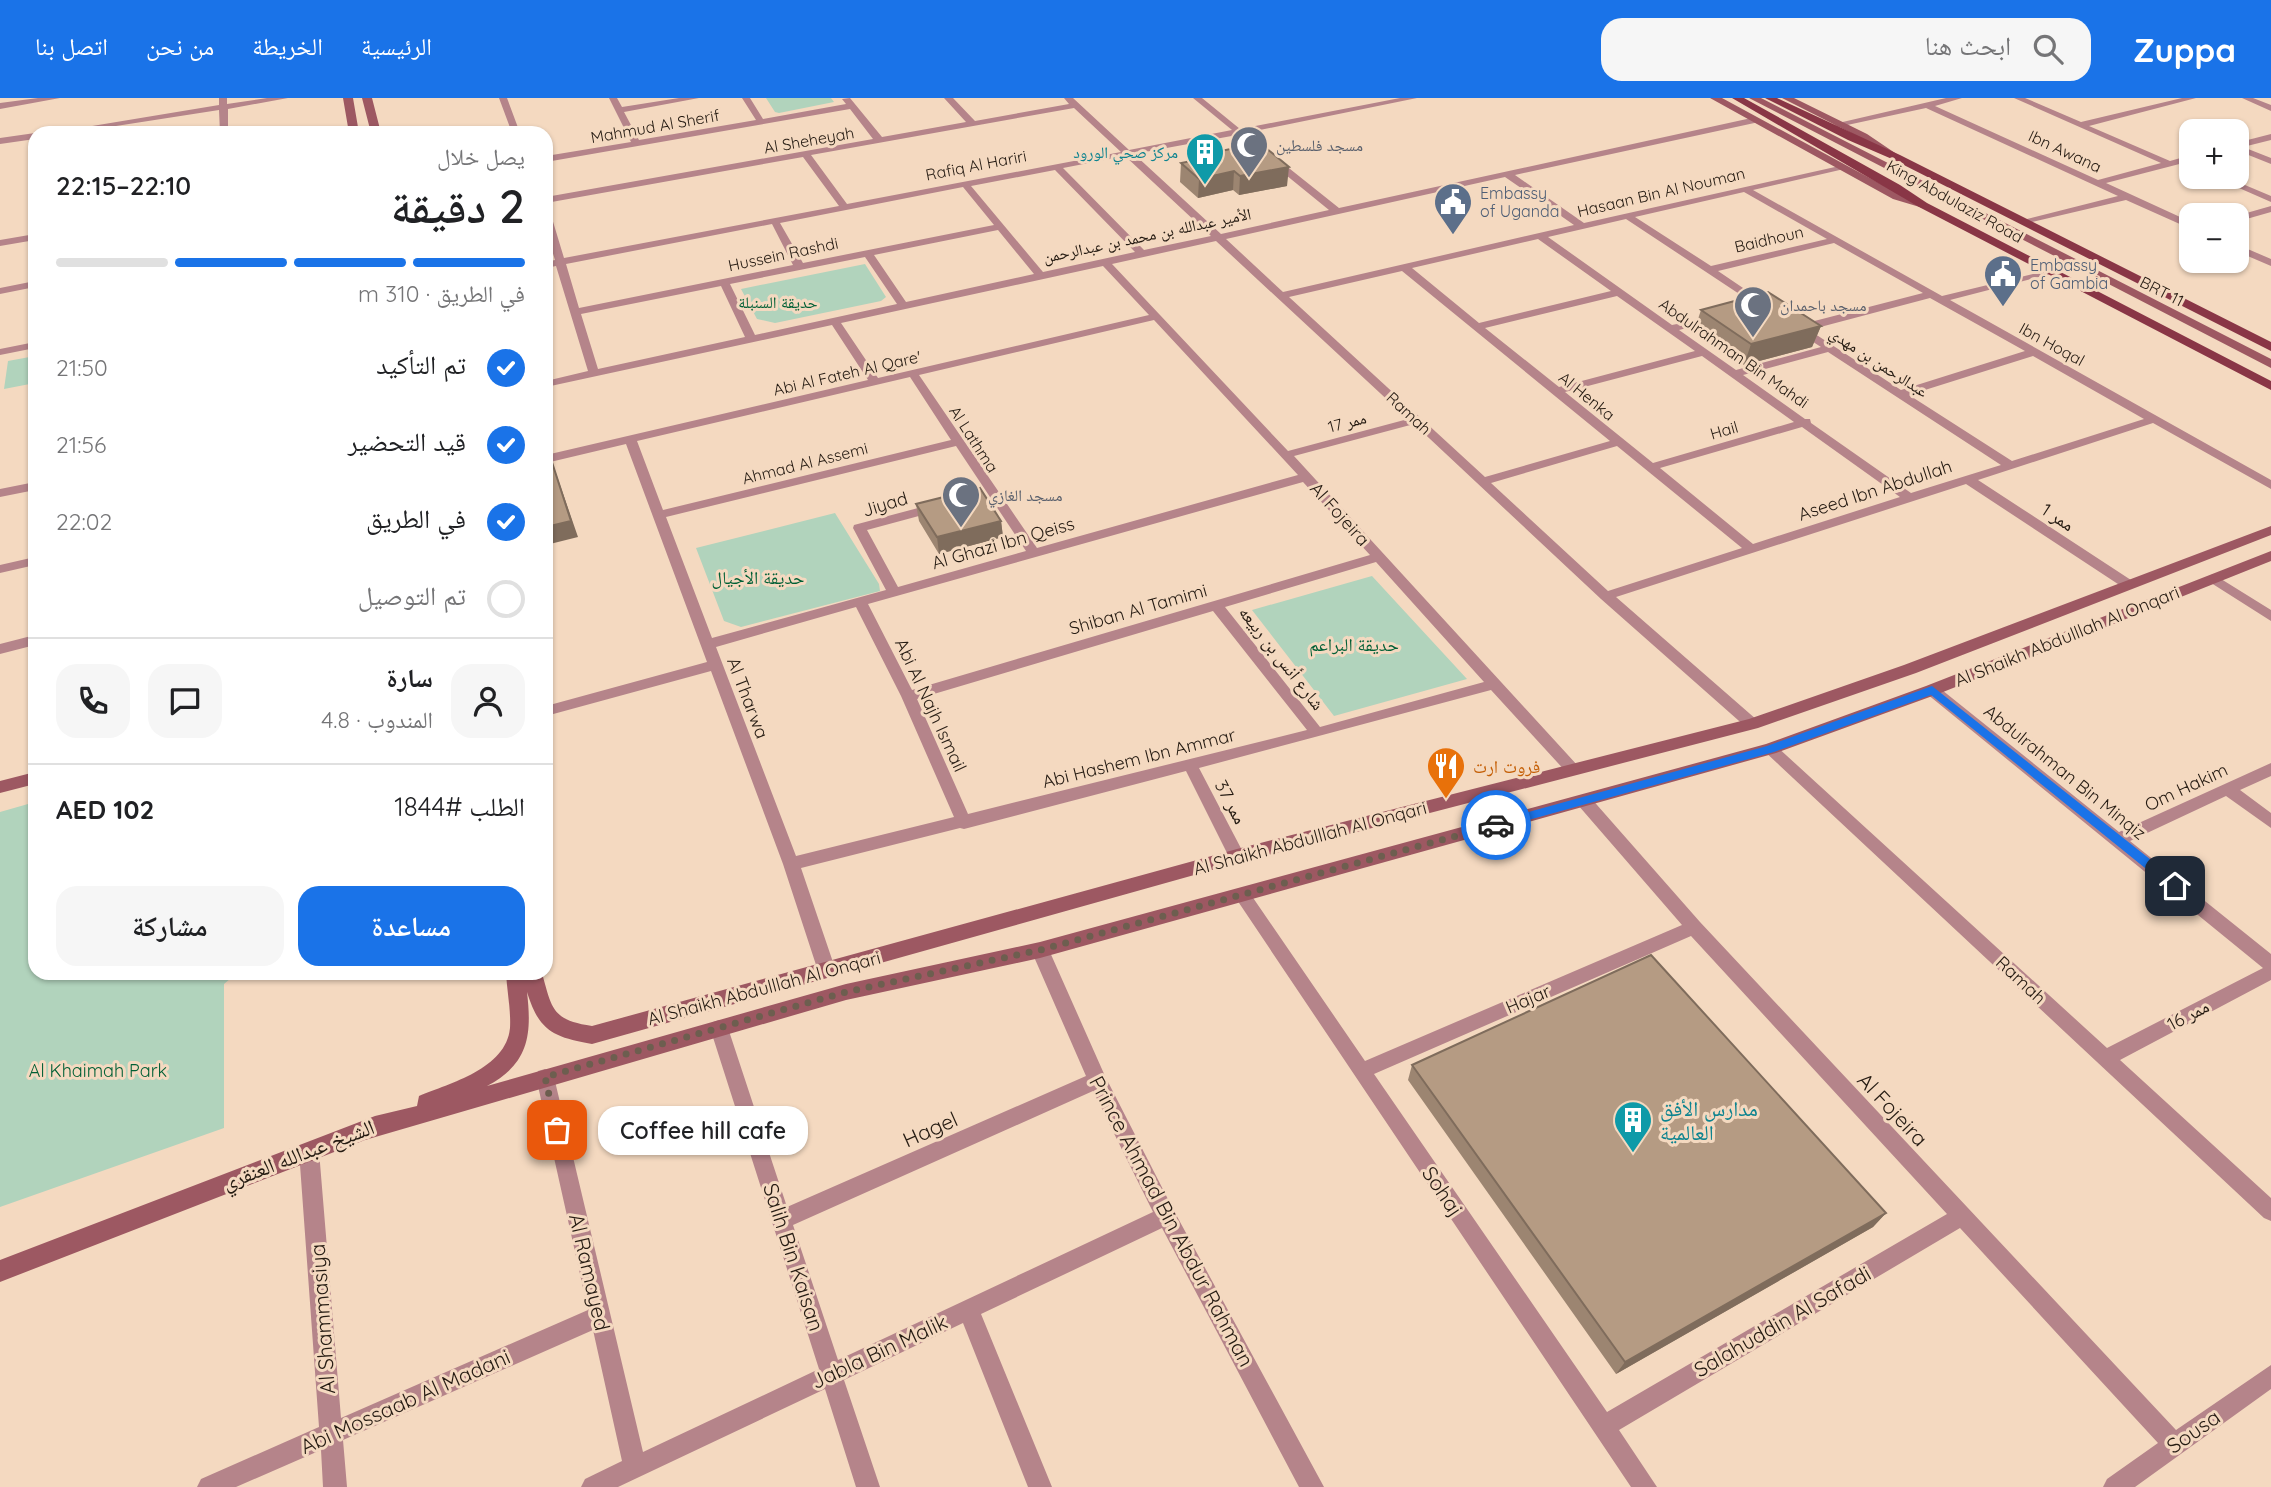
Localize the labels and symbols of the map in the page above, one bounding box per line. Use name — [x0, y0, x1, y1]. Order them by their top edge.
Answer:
street label: Mahmud Al Sherif — [589, 105, 721, 147]
street label: Al Sheheyah — [762, 122, 856, 158]
mosque icon: مسجد فلسطين — [1228, 124, 1270, 179]
street label: Ibn Awana — [2025, 125, 2105, 177]
building icon: مركز صحي الورود — [1184, 131, 1226, 186]
place label: مسجد فلسطين — [1276, 135, 1363, 156]
place label: مركز صحي الورود — [1073, 142, 1178, 165]
street label: Rafiq Al Hariri — [924, 145, 1028, 185]
street label: King Abdulaziz Road — [1883, 155, 2027, 247]
street label: Hasaan Bin Al Nouman — [1575, 163, 1747, 221]
public building icon: Embassy of Uganda — [1432, 181, 1474, 236]
place label: Embassy of Uganda — [1480, 183, 1559, 221]
street label: الأمير عبدالله بن محمد بن عبدالرحمن — [1041, 203, 1253, 268]
street label: Baidhoun — [1732, 221, 1806, 257]
street label: Hussein Rashdi — [726, 233, 840, 275]
public building icon: Embassy of Gambia — [1982, 253, 2024, 308]
place label: Embassy of Gambia — [2030, 255, 2108, 293]
street label: BRT 11 — [2137, 271, 2187, 311]
mosque icon: مسجد باحمدان — [1732, 284, 1774, 339]
park label: حديقة السنبلة — [738, 292, 818, 312]
street label: Abdulrahman Bin Mahdi — [1655, 294, 1813, 412]
place label: مسجد باحمدان — [1780, 295, 1867, 316]
street label: Ibn Hoqal — [2016, 318, 2088, 370]
street label: عبدالرحمن بن مهدي — [1824, 323, 1932, 404]
street label: Abi Al Fateh Al Qare' — [771, 346, 923, 400]
street label: Al Henka — [1555, 367, 1619, 425]
street label: Ramah — [1382, 387, 1436, 439]
street label: Al Lathma — [945, 402, 1003, 476]
street label: ممر 17 — [1326, 407, 1368, 437]
street label: Hail — [1708, 416, 1740, 444]
street label: Ahmad Al Assemi — [740, 438, 870, 488]
street label: Aseed Ibn Abdullah — [1795, 454, 1955, 526]
mosque icon: مسجد الغازي — [940, 474, 982, 529]
street label: Al Fojeira — [1305, 477, 1375, 551]
place label: مسجد الغازي — [988, 485, 1062, 508]
street label: Jiyad — [860, 486, 910, 522]
street label: ممر 1 — [2037, 498, 2079, 536]
street label: Al Ghazi Ibn Qeiss — [929, 512, 1077, 574]
park label: حديقة الأجيال — [712, 566, 804, 589]
street label: Shiban Al Tamimi — [1066, 578, 1210, 640]
street label: Al Shaikh Abdulllah Al Onqari — [1951, 580, 2183, 692]
street label: شارع أنس بن ربيعه — [1234, 601, 1330, 715]
park label: حديقة البراعم — [1309, 633, 1399, 657]
street label: Abi Al Najh Ismail — [890, 635, 972, 775]
street label: Al Tharwa — [722, 654, 774, 742]
street label: Abdulrahman Bin Minqiz — [1979, 699, 2151, 845]
street label: Abi Hashem Ibn Ammar — [1040, 723, 1238, 793]
restaurant icon: فروت ارت — [1425, 745, 1467, 800]
place label: فروت ارت — [1473, 755, 1540, 778]
street label: Om Hakim — [2141, 758, 2231, 816]
street label: ممر 37 — [1210, 776, 1252, 828]
courier — [1461, 790, 1531, 860]
street label: Al Shaikh Abdulllah Al Onqari — [1191, 796, 1429, 880]
pin — [2145, 856, 2205, 916]
street label: Al Shaikh Abdulllah Al Onqari — [645, 946, 883, 1030]
street label: Ramah — [1991, 951, 2051, 1009]
street label: Hajar — [1502, 979, 1554, 1019]
street label: ممر 16 — [2163, 994, 2213, 1036]
park label: Al Khaimah Park — [29, 1059, 167, 1082]
street label: Al Fojeira — [1852, 1067, 1934, 1151]
street label: Prince Ahmad Bin Abdur Rahman — [1084, 1071, 1260, 1371]
place label: مدارس الأفق العالمية — [1660, 1095, 1758, 1145]
building icon: مدارس الأفق العالمية — [1612, 1099, 1654, 1154]
pin — [527, 1100, 587, 1160]
callout: Coffee hill cafe — [599, 1105, 809, 1154]
street label: Hagel — [899, 1105, 961, 1153]
street label: الشيخ عبدالله العنقري — [218, 1113, 379, 1199]
street label: Sohaj — [1417, 1161, 1469, 1221]
street label: Salih Bin Kaisan — [758, 1180, 830, 1334]
street label: Al Ramayed — [564, 1211, 616, 1333]
street label: Al Shammasiya — [304, 1243, 340, 1395]
street label: Salahuddin Al Safadi — [1689, 1260, 1875, 1382]
street label: Jabla Bin Malik — [807, 1308, 951, 1394]
street label: Abi Mossaab Al Madani — [296, 1343, 514, 1459]
street label: Sousa — [2161, 1403, 2225, 1459]

